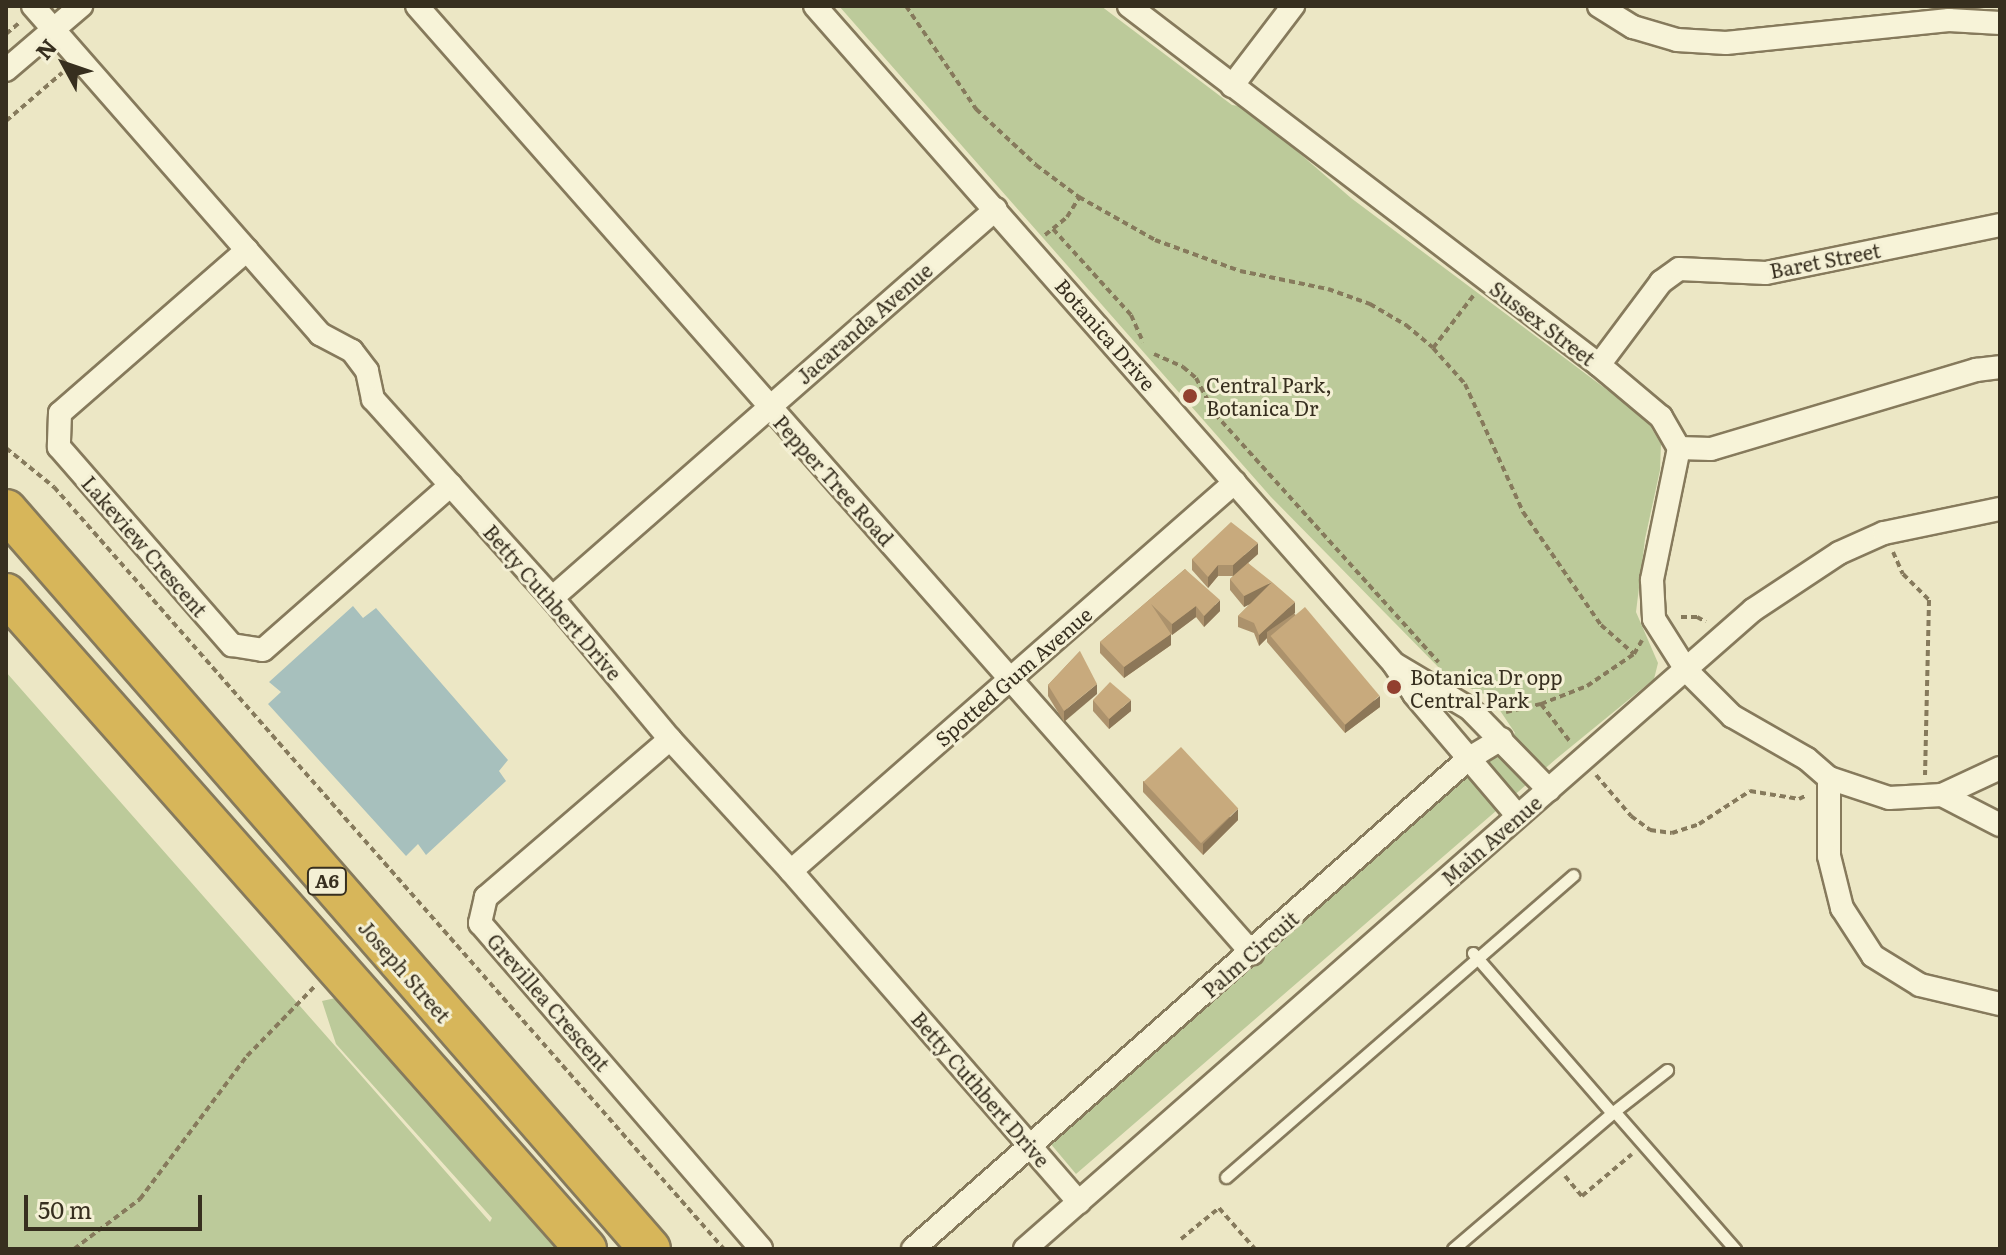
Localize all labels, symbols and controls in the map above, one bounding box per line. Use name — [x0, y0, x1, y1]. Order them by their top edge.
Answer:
north arrow — [24, 24, 104, 104]
text: N — [27, 31, 64, 66]
street label: Baret Street — [1768, 237, 1882, 283]
street label: Jacaranda Avenue — [791, 258, 937, 388]
street label: Botanica Drive — [1051, 273, 1161, 395]
street label: Sussex Street — [1486, 276, 1600, 370]
place label: Central Park, Botanica Dr — [1206, 372, 1332, 419]
marker: Central Park, Botanica Dr — [1181, 387, 1199, 405]
street label: Pepper Tree Road — [769, 410, 899, 550]
street label: Lakeview Crescent — [77, 471, 213, 621]
street label: Betty Cuthbert Drive — [479, 520, 627, 684]
street label: Spotted Gum Avenue — [930, 601, 1096, 751]
place label: Botanica Dr opp Central Park — [1410, 664, 1562, 711]
marker: Botanica Dr opp Central Park — [1385, 678, 1403, 696]
street label: Main Avenue — [1436, 790, 1546, 890]
road number: A6 — [305, 867, 349, 895]
street label: Palm Circuit — [1197, 906, 1303, 1002]
street label: Joseph Street — [354, 915, 456, 1027]
street label: Grevillea Crescent — [483, 928, 615, 1076]
street label: Betty Cuthbert Drive — [907, 1007, 1055, 1171]
scale bar — [28, 1179, 206, 1229]
text: 50 m — [38, 1191, 92, 1226]

